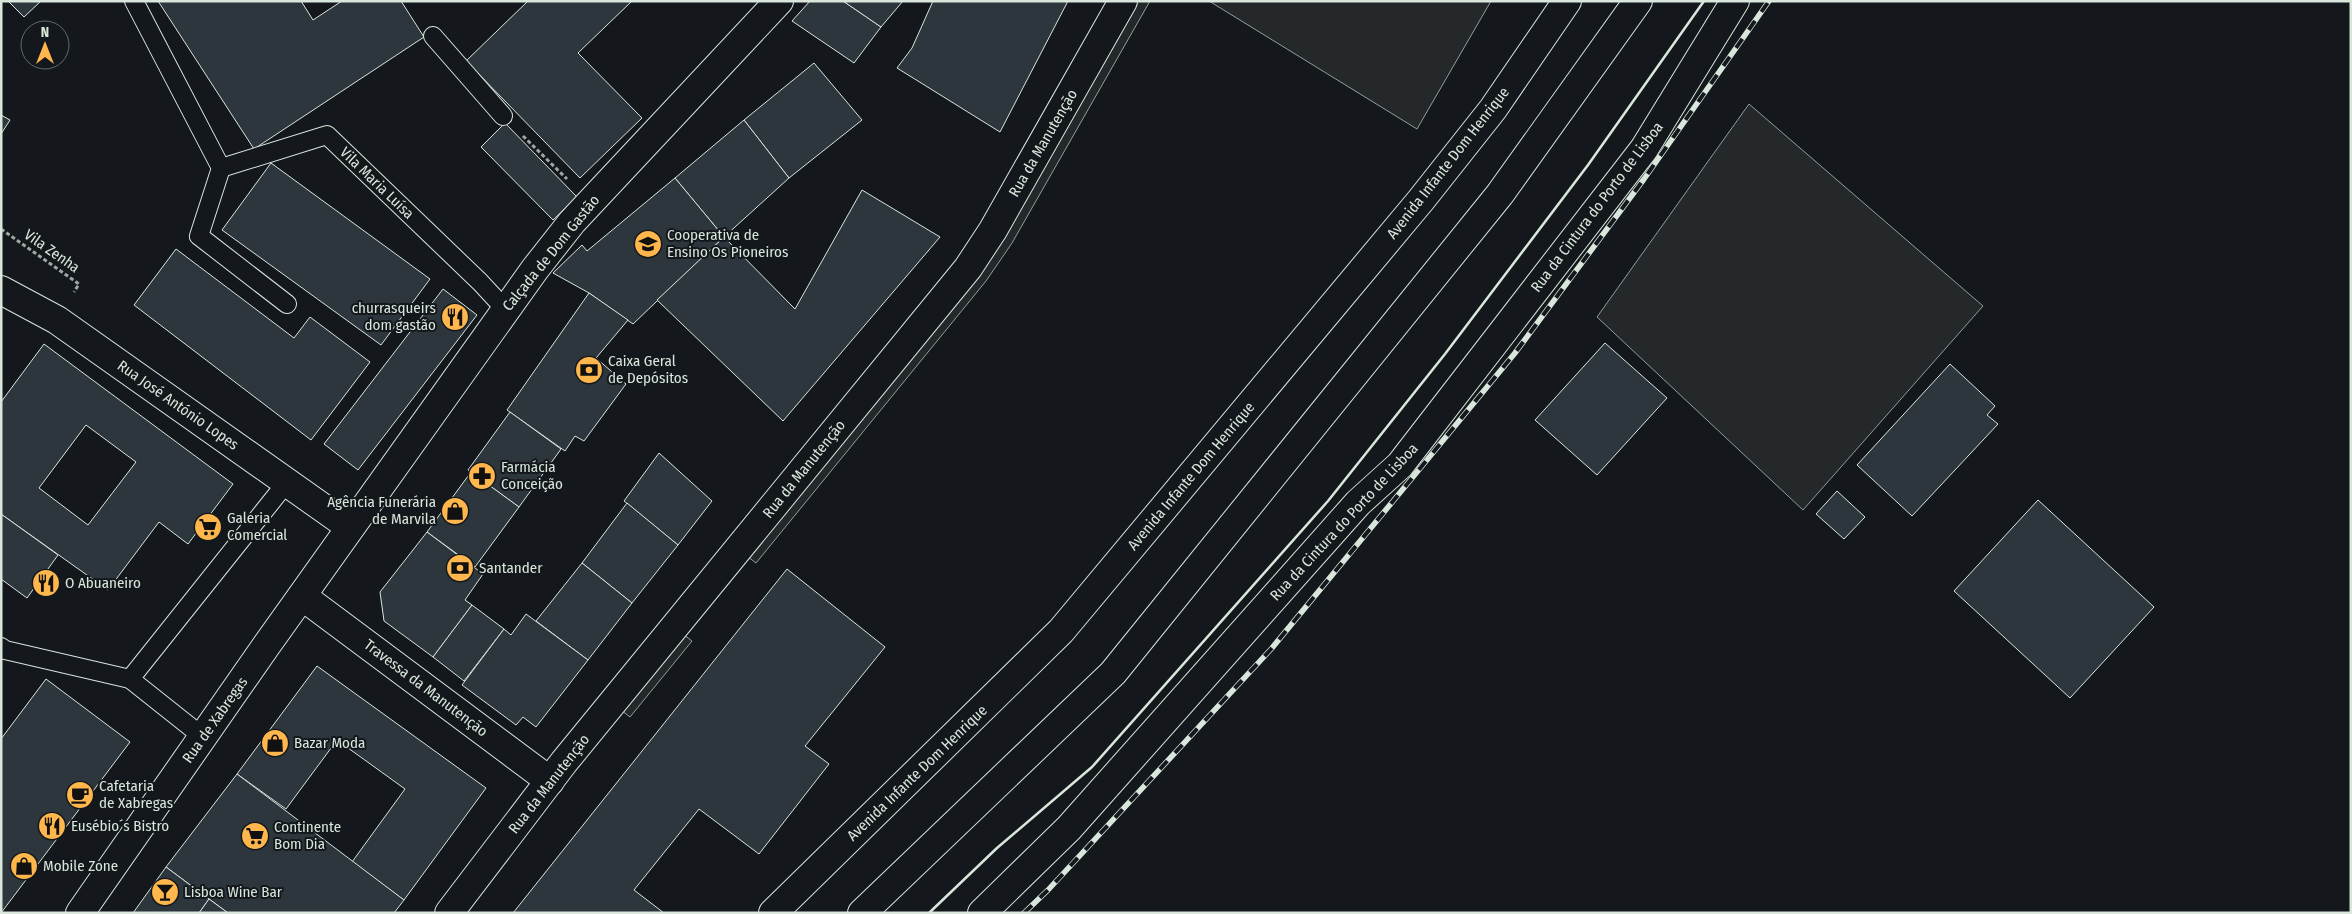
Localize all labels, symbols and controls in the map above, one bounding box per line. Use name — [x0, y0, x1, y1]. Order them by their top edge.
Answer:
north arrow — [20, 20, 70, 70]
text: N — [41, 24, 49, 41]
street label: Avenida Infante Dom Henrique — [1383, 83, 1513, 243]
street label: Rua da Manutenção — [1005, 86, 1081, 200]
street label: Rua da Cintura do Porto de Lisboa — [1527, 118, 1667, 296]
street label: Vila Maria Luísa — [336, 143, 418, 223]
street label: Calçada de Dom Gastão — [499, 191, 603, 315]
street label: Vila Zenha — [21, 225, 83, 277]
place label: Cooperativa de Ensino Os Pioneiros — [667, 226, 788, 261]
school or university icon: Cooperativa de Ensino Os Pioneiros — [633, 229, 663, 259]
place label: churrasqueirs dom gastão — [352, 299, 436, 334]
restaurant icon: churrasqueirs dom gastão — [440, 302, 470, 332]
place label: Caixa Geral de Depósitos — [608, 352, 688, 387]
bank icon: Caixa Geral de Depósitos — [574, 355, 604, 385]
street label: Rua José António Lopes — [114, 356, 242, 454]
street label: Avenida Infante Dom Henrique — [1124, 398, 1258, 554]
street label: Rua da Manutenção — [759, 416, 849, 522]
street label: Rua da Cintura do Porto de Lisboa — [1266, 440, 1422, 604]
place label: Farmácia Conceição — [501, 458, 563, 493]
pharmacy icon: Farmácia Conceição — [467, 461, 497, 491]
place label: Agência Funerária de Marvila — [327, 493, 436, 528]
shop icon: Agência Funerária de Marvila — [440, 496, 470, 526]
place label: Galeria Comercial — [227, 509, 287, 544]
supermarket icon: Galeria Comercial — [193, 512, 223, 542]
bank icon: Santander — [445, 553, 475, 583]
place label: Santander — [479, 559, 543, 577]
restaurant icon: O Abuaneiro — [31, 568, 61, 598]
place label: O Abuaneiro — [65, 574, 141, 592]
street label: Travessa da Manutenção — [361, 636, 491, 740]
street label: Rua de Xabregas — [179, 673, 251, 767]
street label: Avenida Infante Dom Henrique — [843, 701, 991, 845]
shop icon: Bazar Moda — [260, 728, 290, 758]
street label: Rua da Manutenção — [505, 731, 593, 837]
place label: Bazar Moda — [294, 734, 365, 752]
place label: Cafetaria de Xabregas — [99, 777, 173, 812]
cafe icon: Cafetaria de Xabregas — [65, 780, 95, 810]
restaurant icon: Eusébio´s Bistro — [37, 811, 67, 841]
place label: Eusébio´s Bistro — [71, 817, 169, 835]
place label: Continente Bom Dia — [274, 818, 341, 853]
supermarket icon: Continente Bom Dia — [240, 821, 270, 851]
shop icon: Mobile Zone — [9, 851, 39, 881]
place label: Mobile Zone — [43, 857, 118, 875]
bar icon: Lisboa Wine Bar — [150, 877, 180, 907]
place label: Lisboa Wine Bar — [184, 883, 283, 901]

